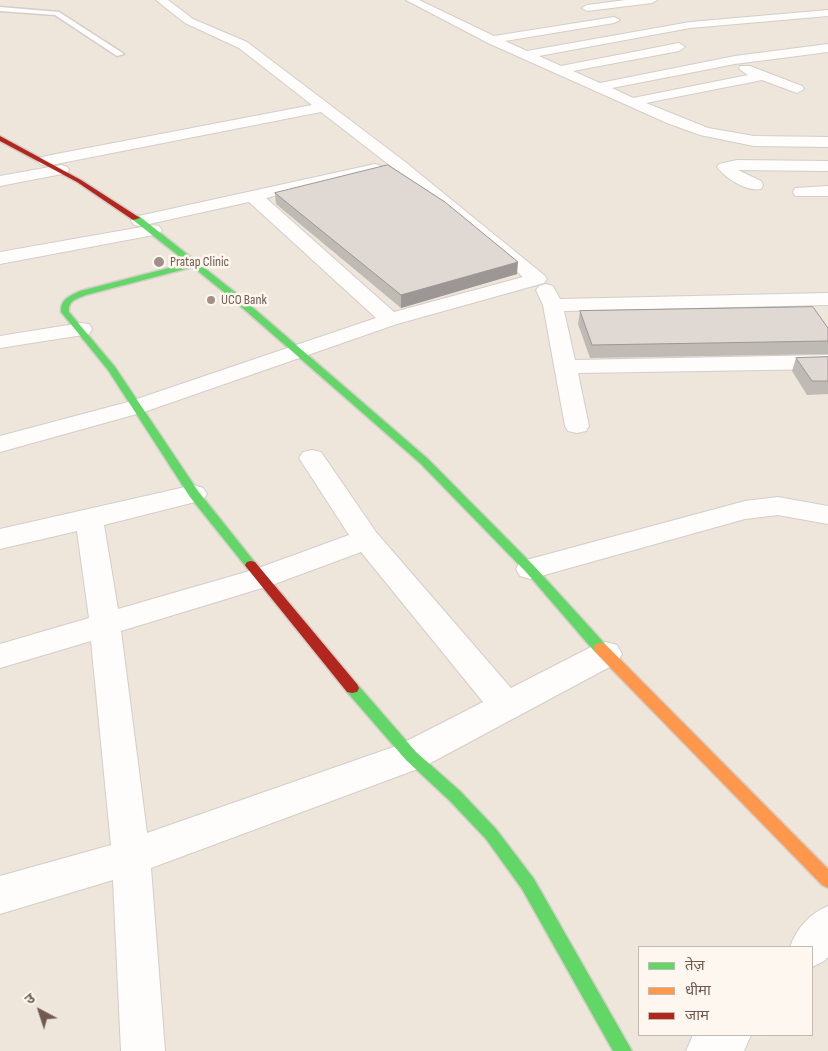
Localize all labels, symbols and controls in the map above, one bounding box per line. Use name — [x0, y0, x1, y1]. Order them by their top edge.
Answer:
place label: Pratap Clinic — [170, 254, 229, 270]
marker: Pratap Clinic — [152, 255, 166, 269]
place label: UCO Bank — [221, 292, 267, 308]
marker: UCO Bank — [205, 294, 217, 306]
legend — [638, 946, 813, 1036]
text: तेज़ — [685, 956, 705, 975]
text: धीमा — [685, 981, 711, 1000]
north arrow — [15, 986, 65, 1036]
text: उ — [21, 990, 39, 1008]
text: जाम — [685, 1006, 709, 1025]

